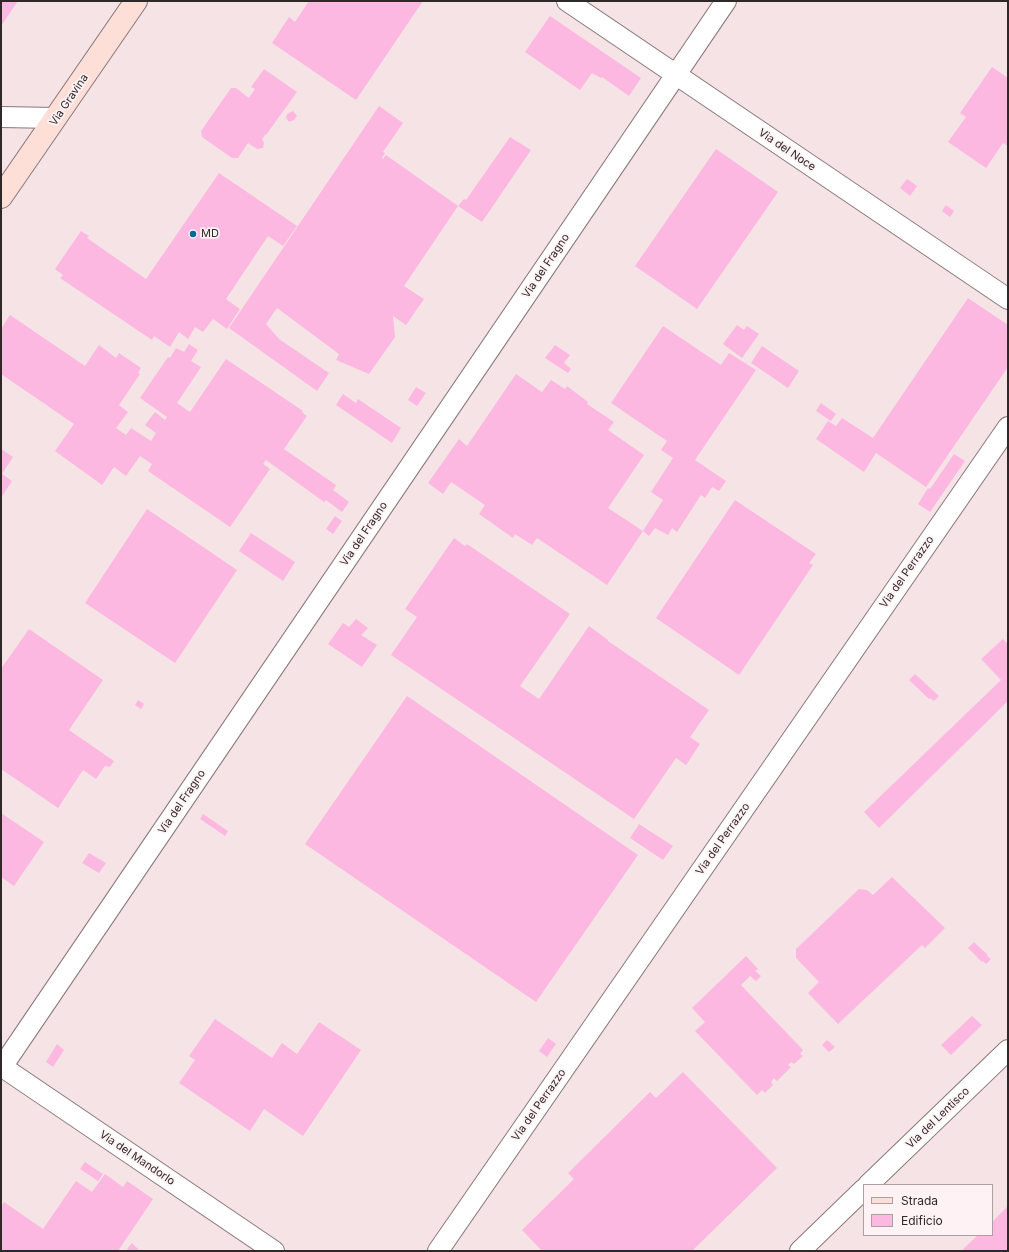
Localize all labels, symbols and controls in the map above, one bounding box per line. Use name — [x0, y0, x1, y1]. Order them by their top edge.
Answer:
street label: Via Gravina — [47, 72, 91, 128]
street label: Via del Noce — [756, 126, 818, 174]
place label: MD — [201, 227, 219, 241]
marker: MD — [188, 229, 198, 239]
street label: Via del Fragno — [520, 231, 572, 301]
street label: Via del Fragno — [338, 499, 390, 569]
street label: Via del Perrazzo — [877, 533, 937, 611]
street label: Via del Fragno — [156, 767, 208, 837]
street label: Via del Perrazzo — [693, 800, 753, 878]
street label: Via del Perrazzo — [509, 1066, 569, 1144]
street label: Via del Lentisco — [904, 1085, 972, 1151]
street label: Via del Mandorlo — [97, 1128, 177, 1188]
legend — [863, 1184, 993, 1236]
text: Strada — [901, 1193, 938, 1208]
text: Edificio — [901, 1213, 943, 1228]

